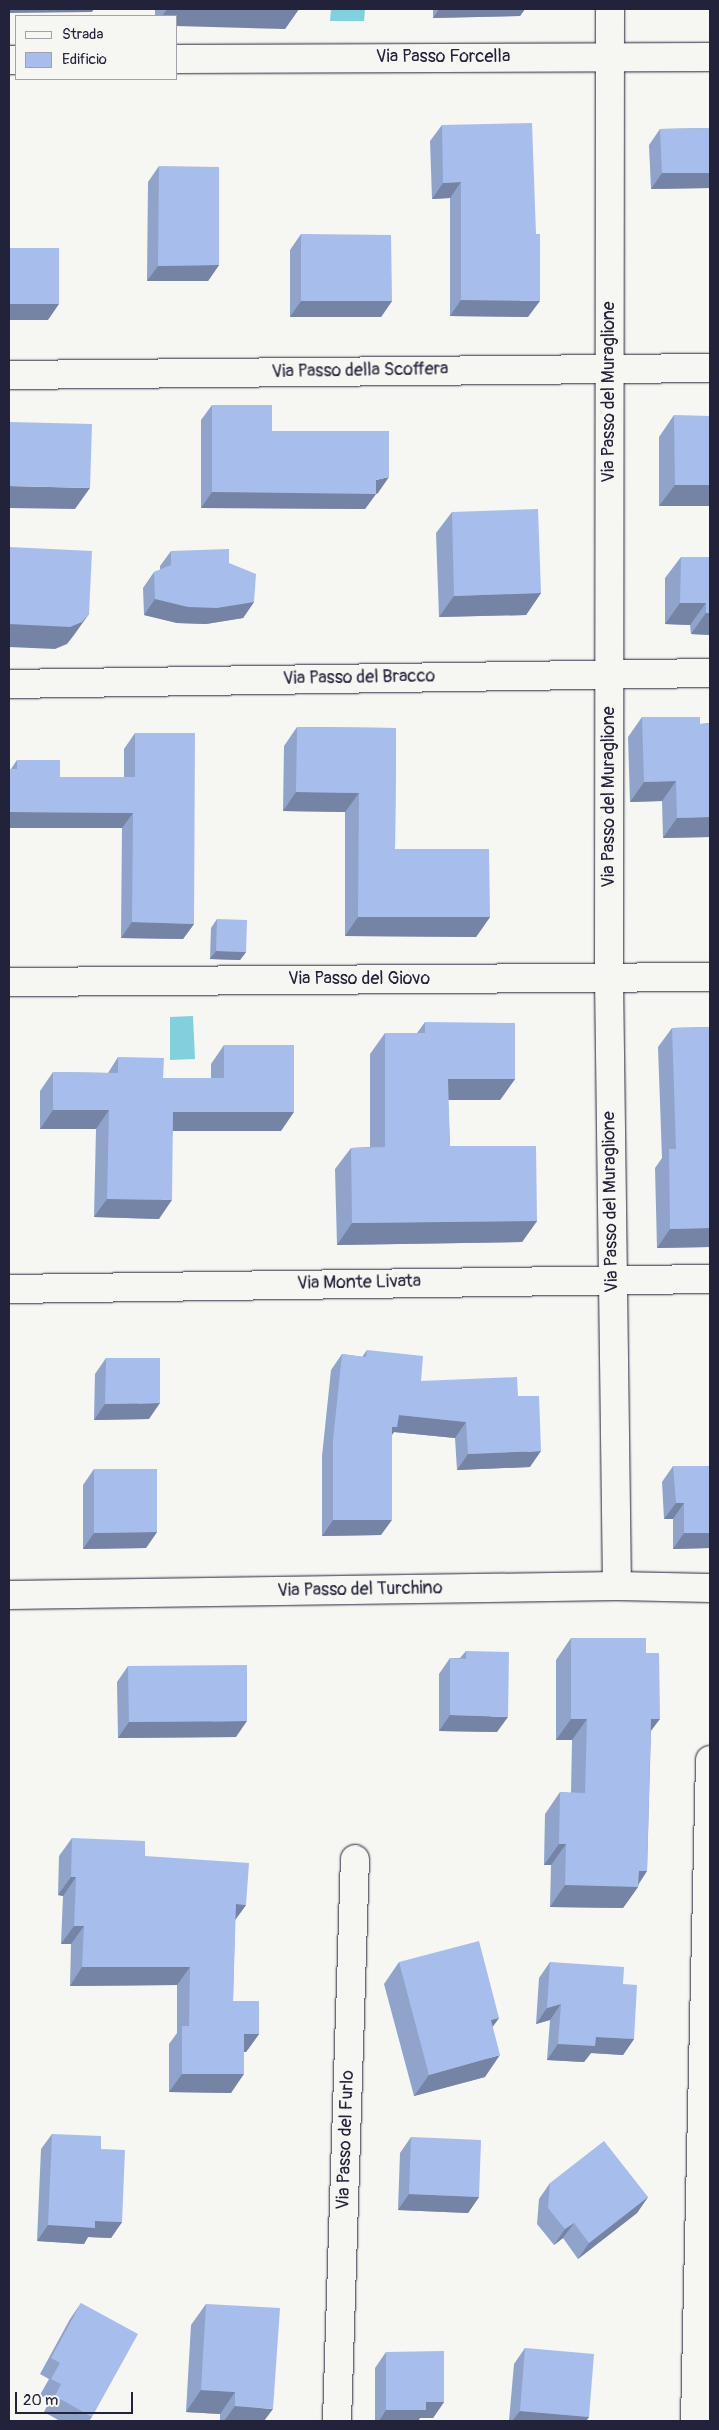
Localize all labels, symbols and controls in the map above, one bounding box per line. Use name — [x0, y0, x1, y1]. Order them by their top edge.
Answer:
legend — [15, 15, 178, 80]
text: Strada — [62, 25, 103, 44]
street label: Via Passo Forcella — [376, 46, 510, 68]
text: Edificio — [62, 50, 107, 69]
street label: Via Passo del Muraglione — [598, 301, 620, 483]
street label: Via Passo della Scoffera — [271, 359, 449, 383]
street label: Via Passo del Bracco — [283, 666, 435, 690]
street label: Via Passo del Muraglione — [598, 706, 620, 888]
street label: Via Passo del Giovo — [288, 968, 430, 990]
street label: Via Passo del Muraglione — [599, 1111, 623, 1293]
street label: Via Monte Livata — [297, 1271, 421, 1295]
street label: Via Passo del Turchino — [277, 1578, 443, 1602]
street label: Via Passo del Furlo — [333, 2070, 359, 2210]
scale bar — [18, 2382, 135, 2414]
text: 20 m — [23, 2391, 58, 2410]

